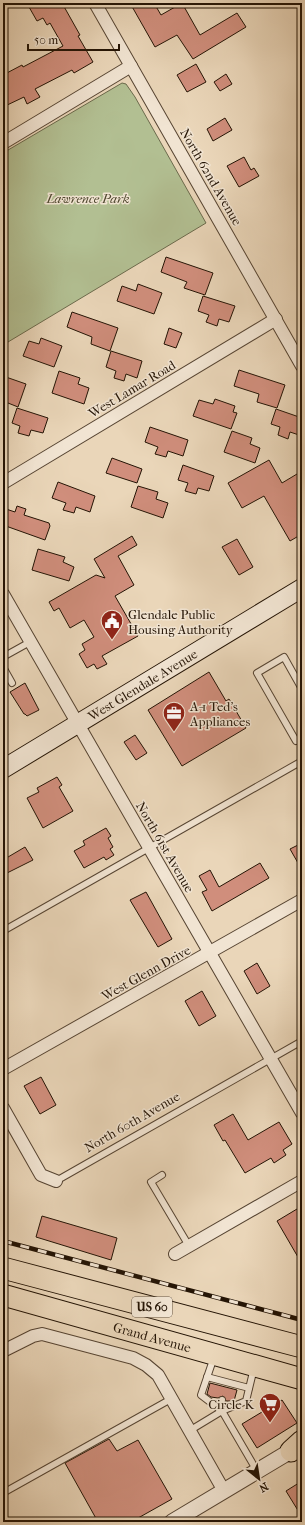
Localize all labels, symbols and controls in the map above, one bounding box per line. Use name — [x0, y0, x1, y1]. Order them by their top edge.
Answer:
scale bar — [28, 26, 119, 52]
text: 50 m — [34, 33, 58, 47]
street label: North 62nd Avenue — [177, 126, 245, 229]
park label: Lawrence Park — [45, 191, 130, 206]
street label: West Lamar Road — [85, 357, 179, 421]
place label: Glendale Public Housing Authority — [128, 607, 234, 637]
public building icon: Glendale Public Housing Authority — [99, 608, 125, 641]
street label: West Glendale Avenue — [84, 645, 200, 724]
place label: A-1 Ted's Appliances — [189, 699, 251, 729]
office icon: A-1 Ted's Appliances — [161, 700, 187, 733]
street label: North 61st Avenue — [133, 799, 197, 896]
street label: West Glenn Drive — [98, 942, 194, 1004]
street label: North 60th Avenue — [82, 1088, 183, 1155]
road number: US 60 — [132, 1297, 172, 1317]
street label: Grand Avenue — [112, 1319, 193, 1355]
supermarket icon: Circle K — [257, 1391, 283, 1424]
place label: Circle K — [208, 1397, 255, 1412]
north arrow — [239, 1459, 279, 1499]
text: N — [256, 1480, 271, 1495]

